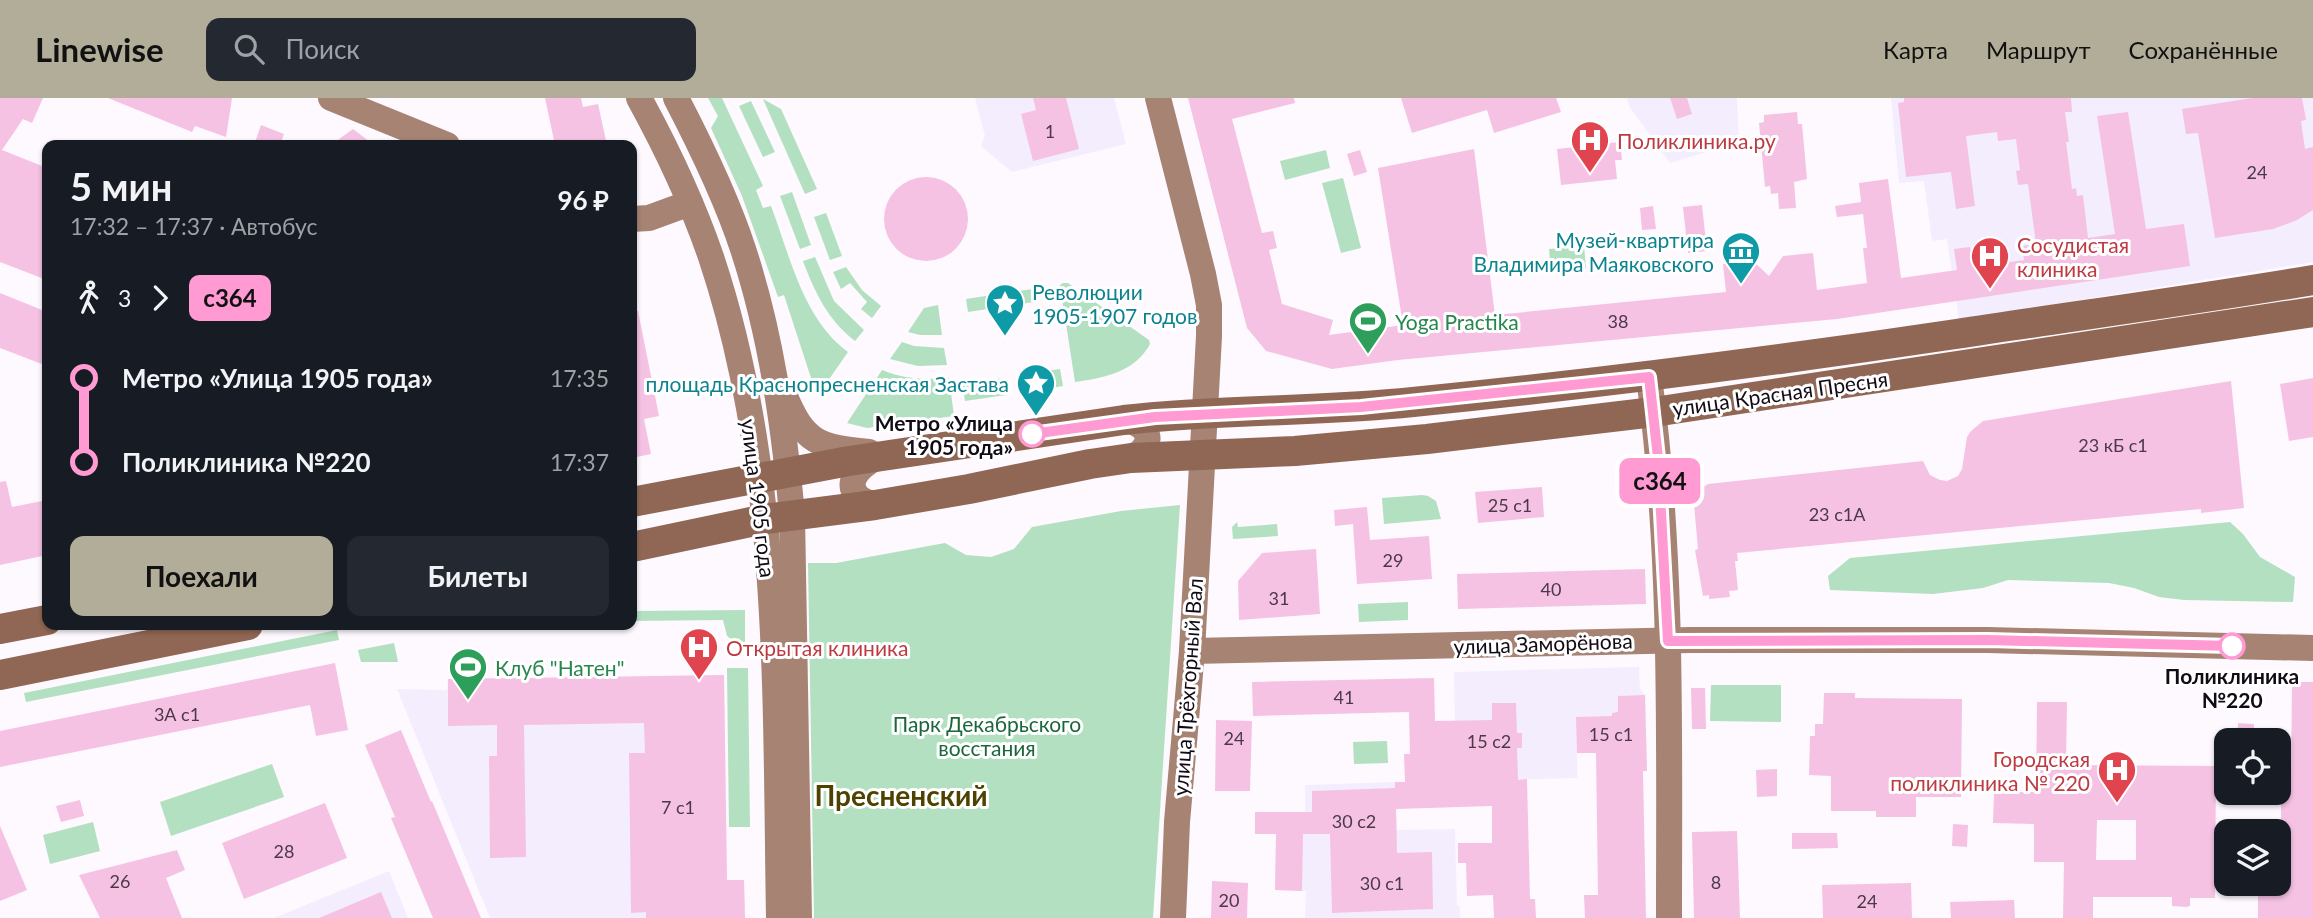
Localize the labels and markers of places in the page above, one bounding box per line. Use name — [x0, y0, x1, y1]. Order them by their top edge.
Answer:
hospital icon: Поликлиника.ру — [1569, 119, 1611, 174]
place label: Поликлиника.ру — [1617, 128, 1776, 153]
place label: Музей-квартира Владимира Маяковского — [1473, 227, 1714, 276]
museum icon: Музей-квартира Владимира Маяковского — [1720, 230, 1762, 285]
place label: Сосудистая клиника — [2017, 232, 2129, 281]
hospital icon: Сосудистая клиника — [1969, 235, 2011, 290]
place label: Революции 1905-1907 годов — [1032, 279, 1197, 328]
place icon: Революции 1905-1907 годов — [984, 282, 1026, 337]
sports icon: Yoga Practika — [1347, 300, 1389, 355]
place label: Yoga Practika — [1395, 309, 1519, 334]
place icon: площадь Краснопресненская Застава — [1015, 362, 1057, 417]
place label: площадь Краснопресненская Застава — [645, 371, 1009, 396]
place label: Метро «Улица 1905 года» — [875, 410, 1013, 459]
marker: Метро «Улица 1905 года» — [1019, 421, 1045, 447]
hospital icon: Открытая клиника — [678, 626, 720, 681]
marker: Поликлиника №220 — [2219, 633, 2245, 659]
place label: Открытая клиника — [726, 635, 908, 660]
sports icon: Клуб "Натен" — [447, 646, 489, 701]
place label: Клуб "Натен" — [495, 655, 624, 680]
place label: Поликлиника №220 — [2165, 663, 2299, 712]
place label: Городская поликлиника № 220 — [1890, 746, 2090, 795]
hospital icon: Городская поликлиника № 220 — [2096, 749, 2138, 804]

